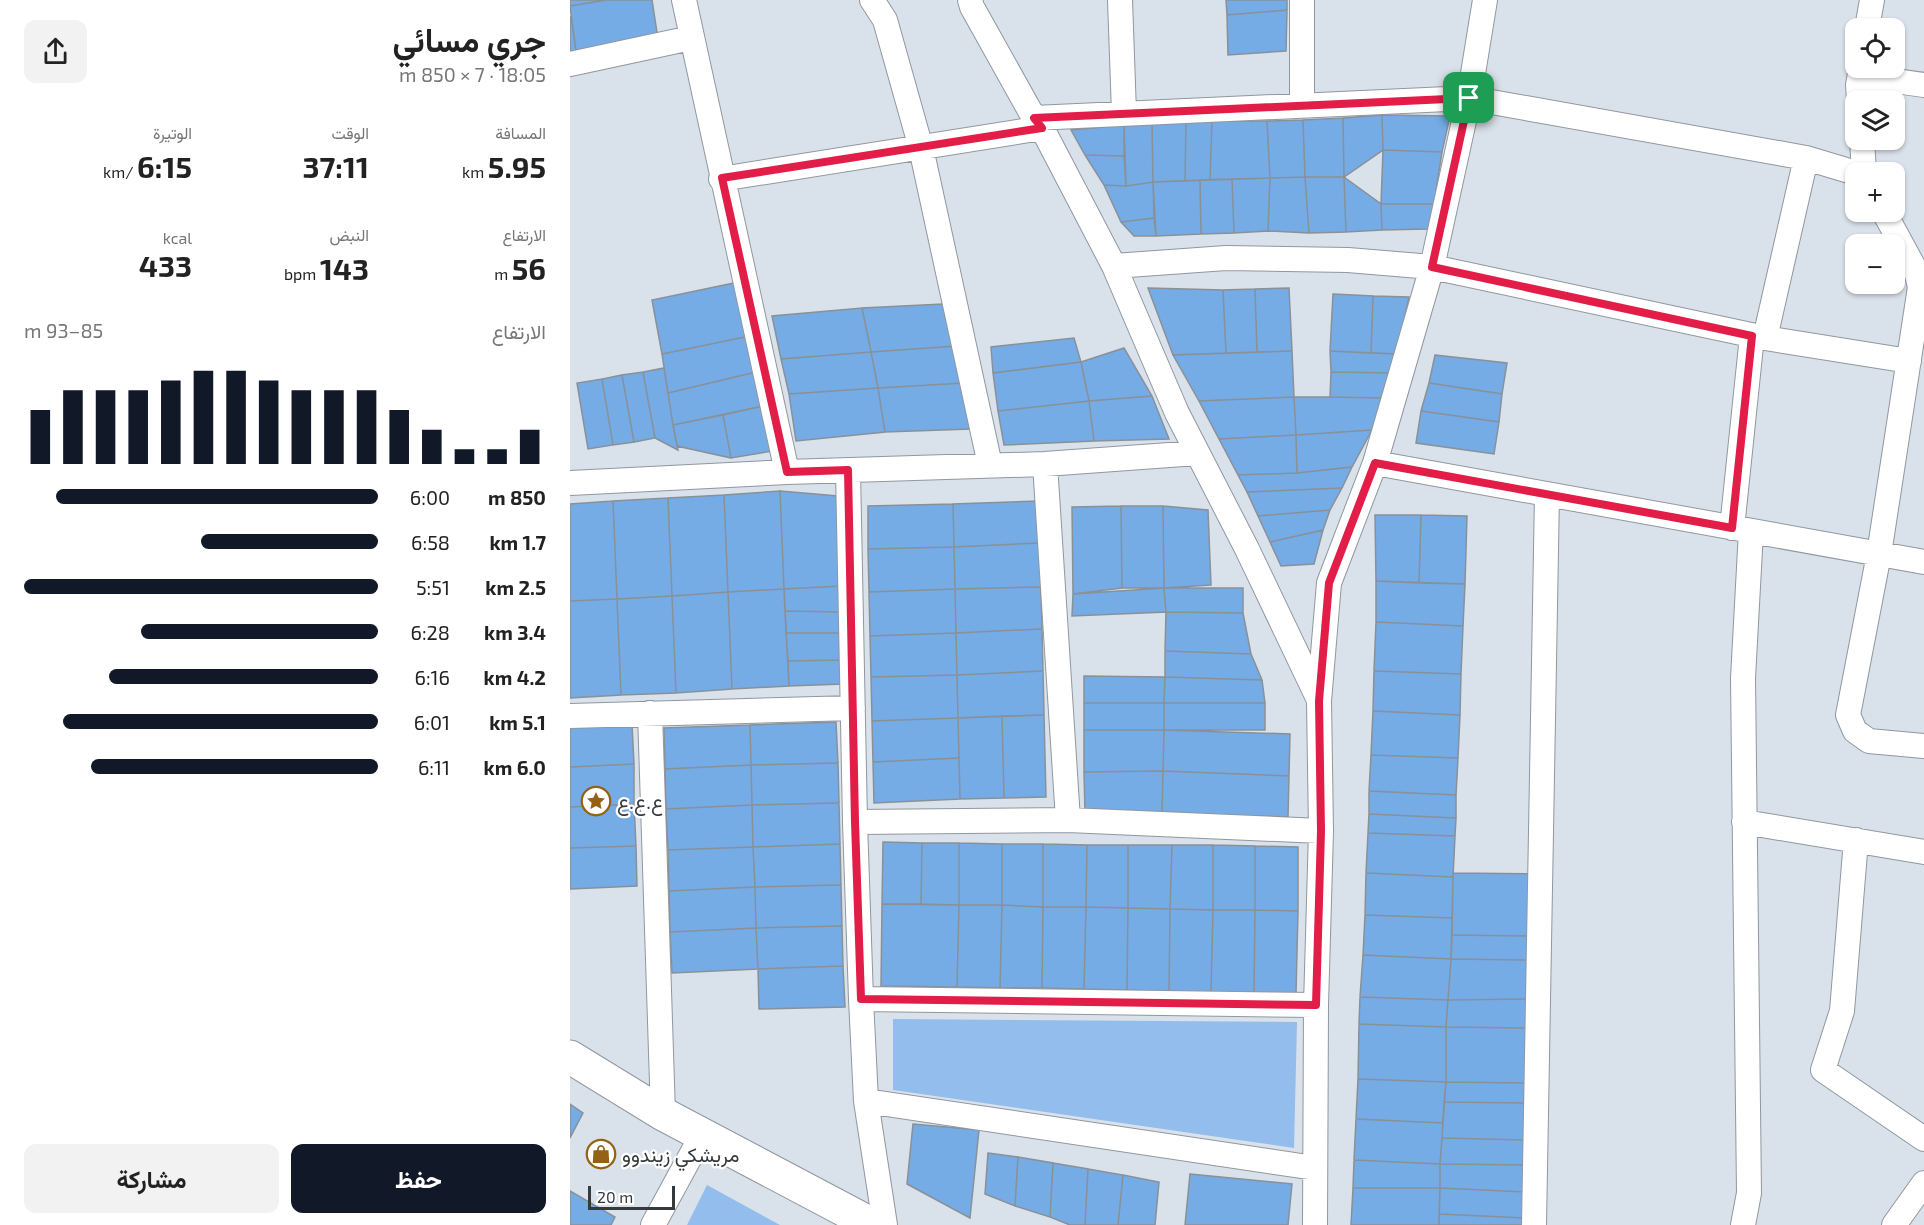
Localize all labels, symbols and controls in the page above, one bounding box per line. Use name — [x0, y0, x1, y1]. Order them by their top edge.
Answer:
map controls — [1845, 18, 1905, 294]
button: locate — [1845, 18, 1905, 78]
text: جري مسائي — [392, 19, 546, 59]
button: share — [24, 20, 87, 83]
text: 18:05 · 7 × 850 m — [399, 62, 546, 86]
pin — [1443, 72, 1494, 123]
icon: arrive — [1452, 81, 1485, 114]
button: layers — [1845, 90, 1905, 150]
text: الوتيرة — [153, 123, 192, 142]
text: الوقت — [331, 123, 369, 142]
text: المسافة — [495, 123, 546, 142]
text: 6:15 — [137, 148, 192, 184]
text: 37:11 — [303, 148, 369, 184]
text: 5.95 — [488, 148, 546, 184]
text: /km — [103, 162, 137, 181]
text: km — [462, 162, 488, 181]
button: + — [1845, 162, 1905, 222]
text: النبض — [329, 225, 369, 244]
text: الارتفاع — [503, 225, 546, 244]
text: kcal — [163, 228, 192, 247]
button: − — [1845, 234, 1905, 294]
text: 433 — [139, 247, 192, 283]
text: 143 — [320, 250, 369, 286]
text: 56 — [512, 250, 546, 286]
text: bpm — [284, 264, 320, 283]
text: m — [494, 264, 512, 283]
text: 85–93 m — [24, 318, 103, 342]
text: الارتفاع — [492, 319, 546, 343]
text: 6:00 — [410, 485, 450, 509]
text: 850 m — [488, 485, 546, 509]
text: 6:58 — [411, 530, 450, 554]
text: 1.7 km — [489, 530, 546, 554]
text: 5:51 — [416, 575, 450, 599]
text: 2.5 km — [485, 575, 546, 599]
text: 6:28 — [410, 620, 450, 644]
text: 3.4 km — [484, 620, 546, 644]
text: 6:16 — [414, 665, 450, 689]
text: 4.2 km — [484, 665, 546, 689]
text: 6:01 — [414, 710, 450, 734]
text: 5.1 km — [489, 710, 546, 734]
text: 6:11 — [418, 755, 450, 779]
text: 6.0 km — [484, 755, 546, 779]
place icon: ع.ع.ع — [580, 785, 612, 817]
place label: ع.ع.ع — [617, 789, 663, 816]
shop icon: مريشكي زيندوو — [585, 1138, 617, 1170]
place label: مريشكي زيندوو — [622, 1142, 739, 1172]
button: مشاركة — [24, 1144, 279, 1213]
button: حفظ — [291, 1144, 546, 1213]
scale bar — [588, 1183, 675, 1210]
text: 20 m — [597, 1187, 633, 1206]

